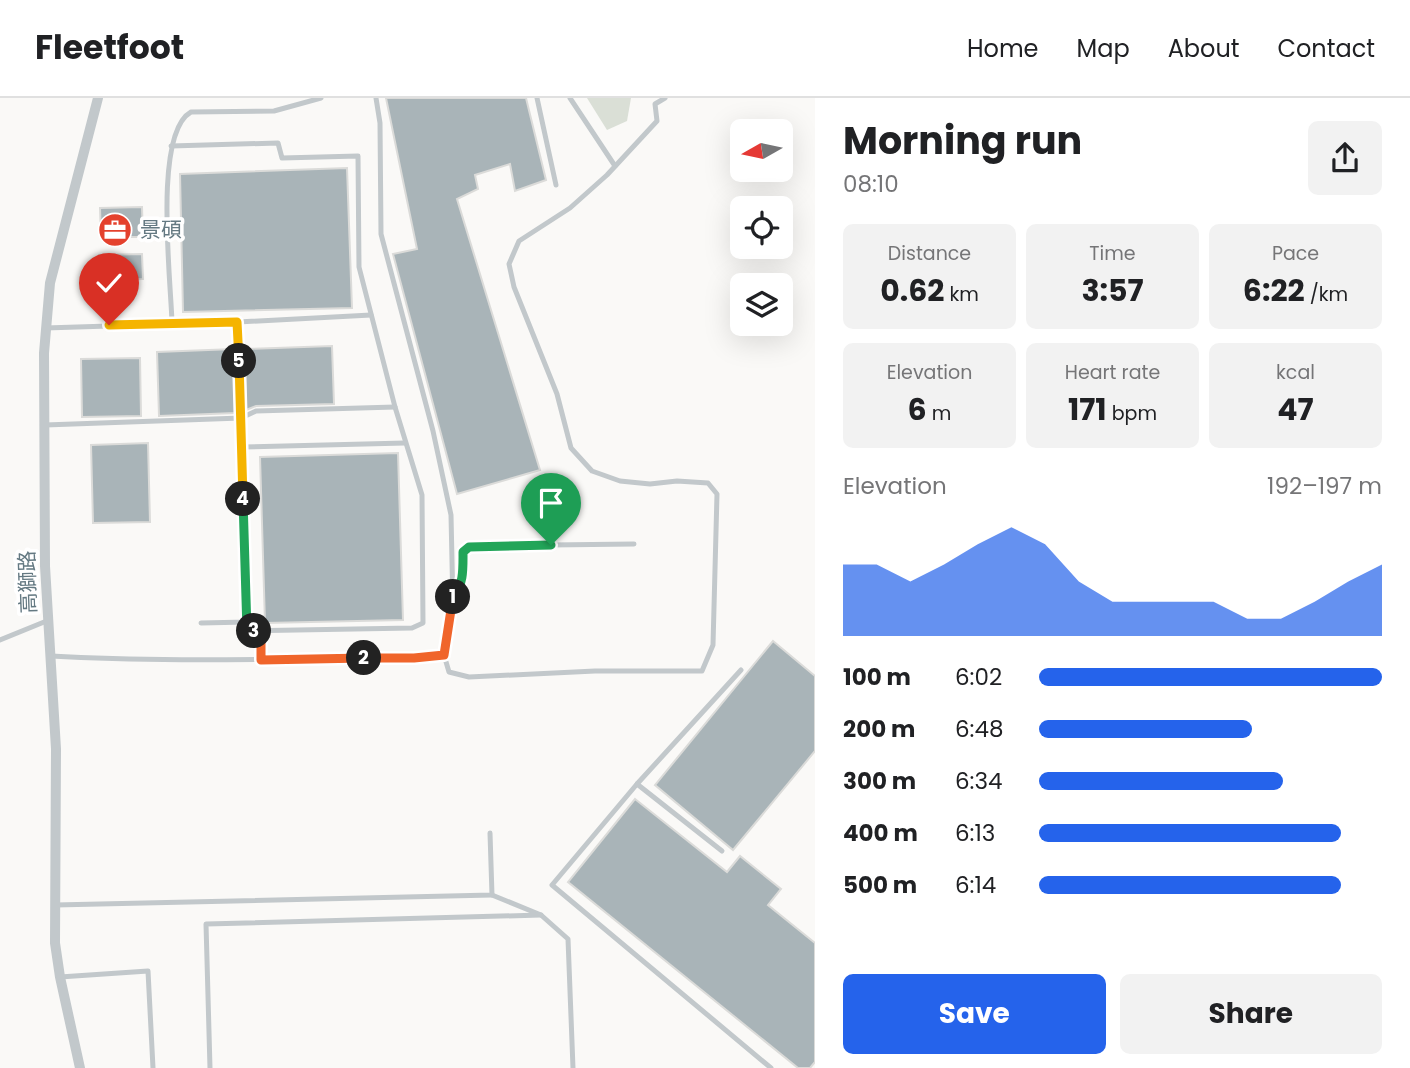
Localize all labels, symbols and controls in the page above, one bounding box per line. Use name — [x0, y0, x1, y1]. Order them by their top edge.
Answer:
text: Fleetfoot — [35, 24, 184, 71]
text: Home — [967, 32, 1039, 65]
text: Map — [1077, 32, 1130, 65]
text: About — [1168, 32, 1239, 65]
text: Contact — [1277, 32, 1375, 65]
text: Morning run — [843, 114, 1082, 167]
north arrow — [730, 119, 793, 182]
map controls — [730, 119, 793, 336]
button: share — [1308, 121, 1382, 195]
text: 08:10 — [843, 168, 899, 200]
button: locate — [730, 196, 793, 259]
office icon: 景碩 — [96, 211, 134, 249]
place label: 景碩 — [140, 215, 182, 244]
text: Distance — [888, 240, 971, 267]
text: Time — [1089, 240, 1136, 267]
text: Pace — [1272, 240, 1319, 267]
pin — [79, 253, 139, 325]
icon: check — [90, 264, 128, 302]
text: 0.62 — [880, 269, 944, 312]
text: 3:57 — [1081, 269, 1144, 312]
text: 6:22 — [1243, 269, 1305, 312]
button: layers — [730, 273, 793, 336]
text: km — [944, 281, 979, 308]
text: /km — [1305, 281, 1348, 308]
pin: 5 — [222, 344, 256, 378]
text: 5 — [232, 347, 245, 374]
text: Elevation — [887, 359, 972, 386]
text: Heart rate — [1065, 359, 1160, 386]
text: kcal — [1276, 359, 1315, 386]
text: 6 — [908, 388, 927, 431]
text: 171 — [1068, 388, 1107, 431]
text: 47 — [1277, 388, 1314, 431]
text: m — [927, 400, 951, 427]
text: bpm — [1107, 400, 1157, 427]
text: Elevation — [843, 470, 947, 502]
text: 192–197 m — [1267, 470, 1382, 502]
pin — [521, 473, 581, 545]
pin: 4 — [226, 482, 260, 516]
icon: arrive — [532, 484, 570, 522]
text: 4 — [236, 485, 249, 512]
street label: 高獅路 — [12, 550, 43, 614]
pin: 1 — [435, 580, 470, 614]
text: 1 — [449, 583, 456, 610]
pin: 3 — [236, 614, 272, 648]
text: 3 — [248, 617, 259, 644]
pin: 2 — [346, 640, 382, 676]
text: 2 — [358, 644, 369, 671]
text: 100 m — [843, 661, 911, 693]
text: 6:02 — [955, 661, 1002, 693]
text: 200 m — [843, 713, 915, 745]
text: 6:48 — [955, 713, 1003, 745]
text: 300 m — [843, 765, 916, 797]
text: 6:34 — [955, 765, 1003, 797]
text: 400 m — [843, 817, 918, 849]
text: 6:13 — [955, 817, 995, 849]
text: 500 m — [843, 869, 917, 901]
text: 6:14 — [955, 869, 996, 901]
button: Save — [843, 974, 1106, 1054]
button: Share — [1120, 974, 1382, 1054]

